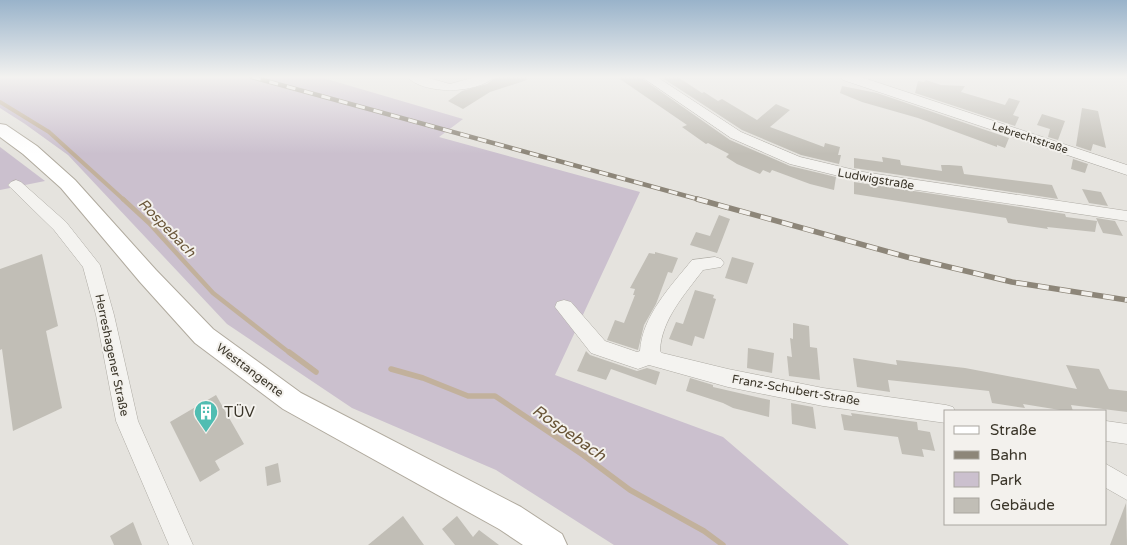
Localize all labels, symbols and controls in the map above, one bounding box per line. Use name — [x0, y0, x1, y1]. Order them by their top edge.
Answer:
street label: Lebrechtstraße — [990, 120, 1070, 156]
street label: Ludwigstraße — [837, 165, 916, 193]
water label: Rospebach — [135, 195, 199, 261]
street label: Herreshagener Straße — [92, 293, 132, 418]
street label: Westtangente — [214, 340, 286, 400]
street label: Franz-Schubert-Straße — [731, 372, 861, 408]
building icon: TÜV — [193, 399, 219, 433]
water label: Rospebach — [528, 400, 611, 466]
place label: TÜV — [224, 403, 256, 421]
legend — [944, 410, 1107, 525]
text: Straße — [990, 421, 1036, 439]
text: Bahn — [990, 446, 1027, 464]
text: Park — [990, 471, 1022, 489]
text: Gebäude — [990, 496, 1055, 514]

